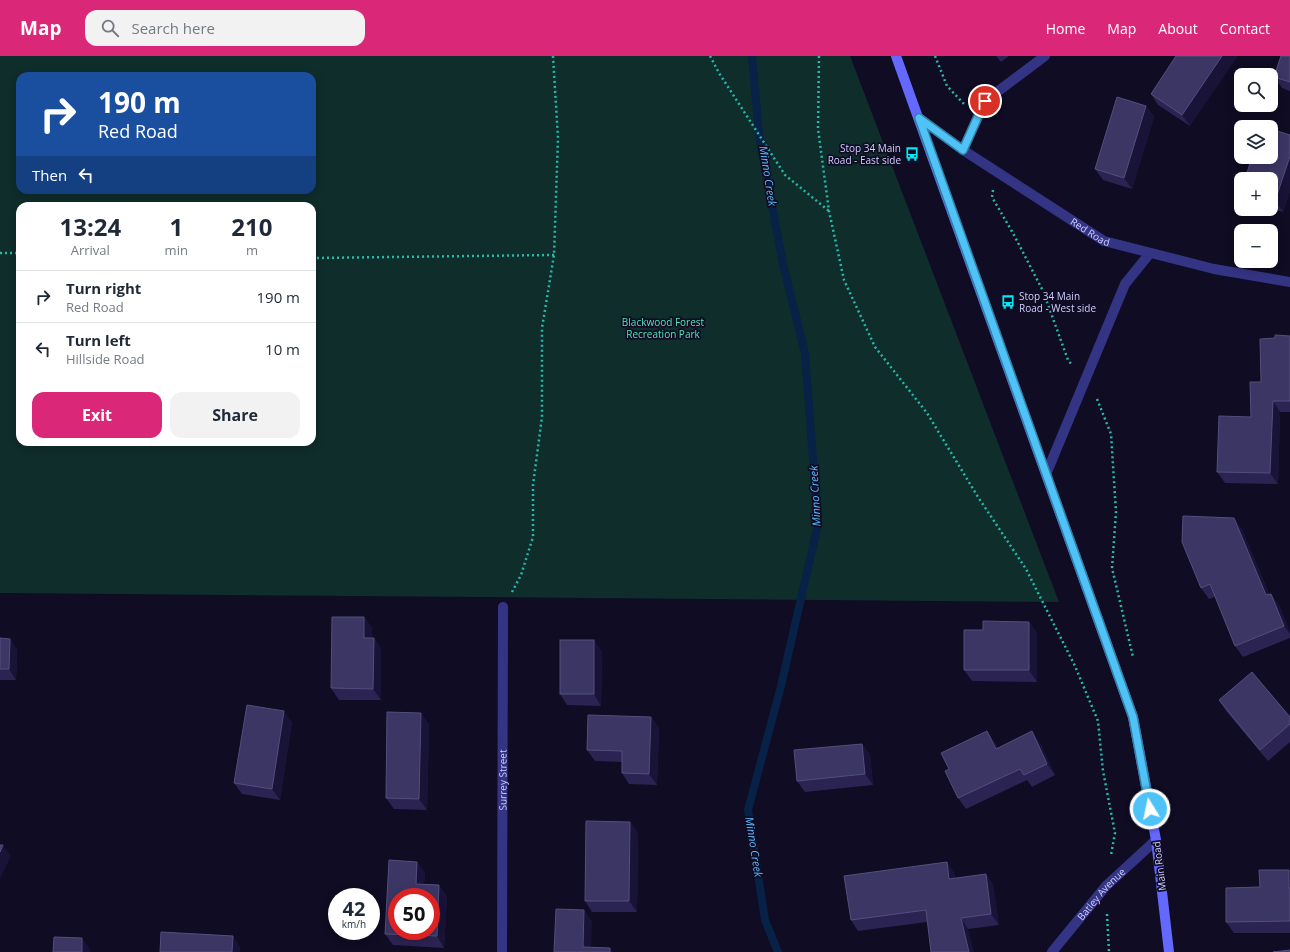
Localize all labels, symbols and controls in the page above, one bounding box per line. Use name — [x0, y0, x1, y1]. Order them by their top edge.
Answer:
search box — [85, 10, 365, 46]
text: Map — [20, 15, 61, 41]
icon: search — [99, 17, 121, 39]
text: Search here — [131, 18, 215, 38]
text: Home — [1046, 19, 1085, 38]
text: Map — [1107, 19, 1136, 38]
text: About — [1158, 19, 1198, 38]
text: Contact — [1220, 19, 1270, 38]
map controls — [1234, 68, 1278, 268]
button: search — [1234, 68, 1278, 112]
text: 190 m — [98, 83, 181, 121]
pin — [968, 84, 1002, 118]
icon: right — [32, 88, 84, 140]
icon: arrive — [974, 90, 996, 112]
text: Red Road — [98, 119, 178, 143]
button: layers — [1234, 120, 1278, 164]
place label: Stop 34 Main Road - East side — [828, 141, 901, 167]
water label: Minno Creek — [756, 145, 781, 208]
bus stop icon: Stop 34 Main Road - East side — [904, 146, 920, 162]
icon: left — [75, 164, 97, 186]
text: Then — [32, 165, 67, 185]
button: + — [1234, 172, 1278, 216]
text: 13:24 — [59, 210, 121, 243]
text: 1 — [169, 210, 183, 243]
text: 210 — [231, 210, 273, 243]
street label: Red Road — [1068, 214, 1112, 249]
button: − — [1234, 224, 1278, 268]
text: Arrival — [71, 241, 110, 259]
text: min — [165, 241, 188, 259]
text: m — [246, 241, 258, 259]
text: Turn right — [66, 278, 141, 298]
icon: right — [32, 286, 54, 308]
text: 190 m — [256, 287, 300, 307]
place label: Stop 34 Main Road - West side — [1019, 289, 1096, 315]
bus stop icon: Stop 34 Main Road - West side — [1000, 294, 1016, 310]
text: Red Road — [66, 298, 124, 316]
park label: Blackwood Forest Recreation Park — [622, 315, 705, 341]
text: Turn left — [66, 330, 131, 350]
icon: left — [32, 338, 54, 360]
text: 10 m — [265, 339, 300, 359]
text: Hillside Road — [66, 350, 145, 368]
button: Exit — [32, 392, 162, 438]
button: Share — [170, 392, 300, 438]
water label: Minno Creek — [805, 465, 824, 527]
street label: Surrey Street — [495, 749, 510, 811]
position arrow — [1129, 788, 1171, 830]
water label: Minno Creek — [742, 816, 767, 879]
street label: Main Road — [1149, 840, 1169, 892]
street label: Batley Avenue — [1074, 864, 1129, 923]
speed limit sign: 50 — [388, 888, 440, 940]
text: 42 — [343, 895, 365, 922]
text: km/h — [342, 917, 366, 931]

